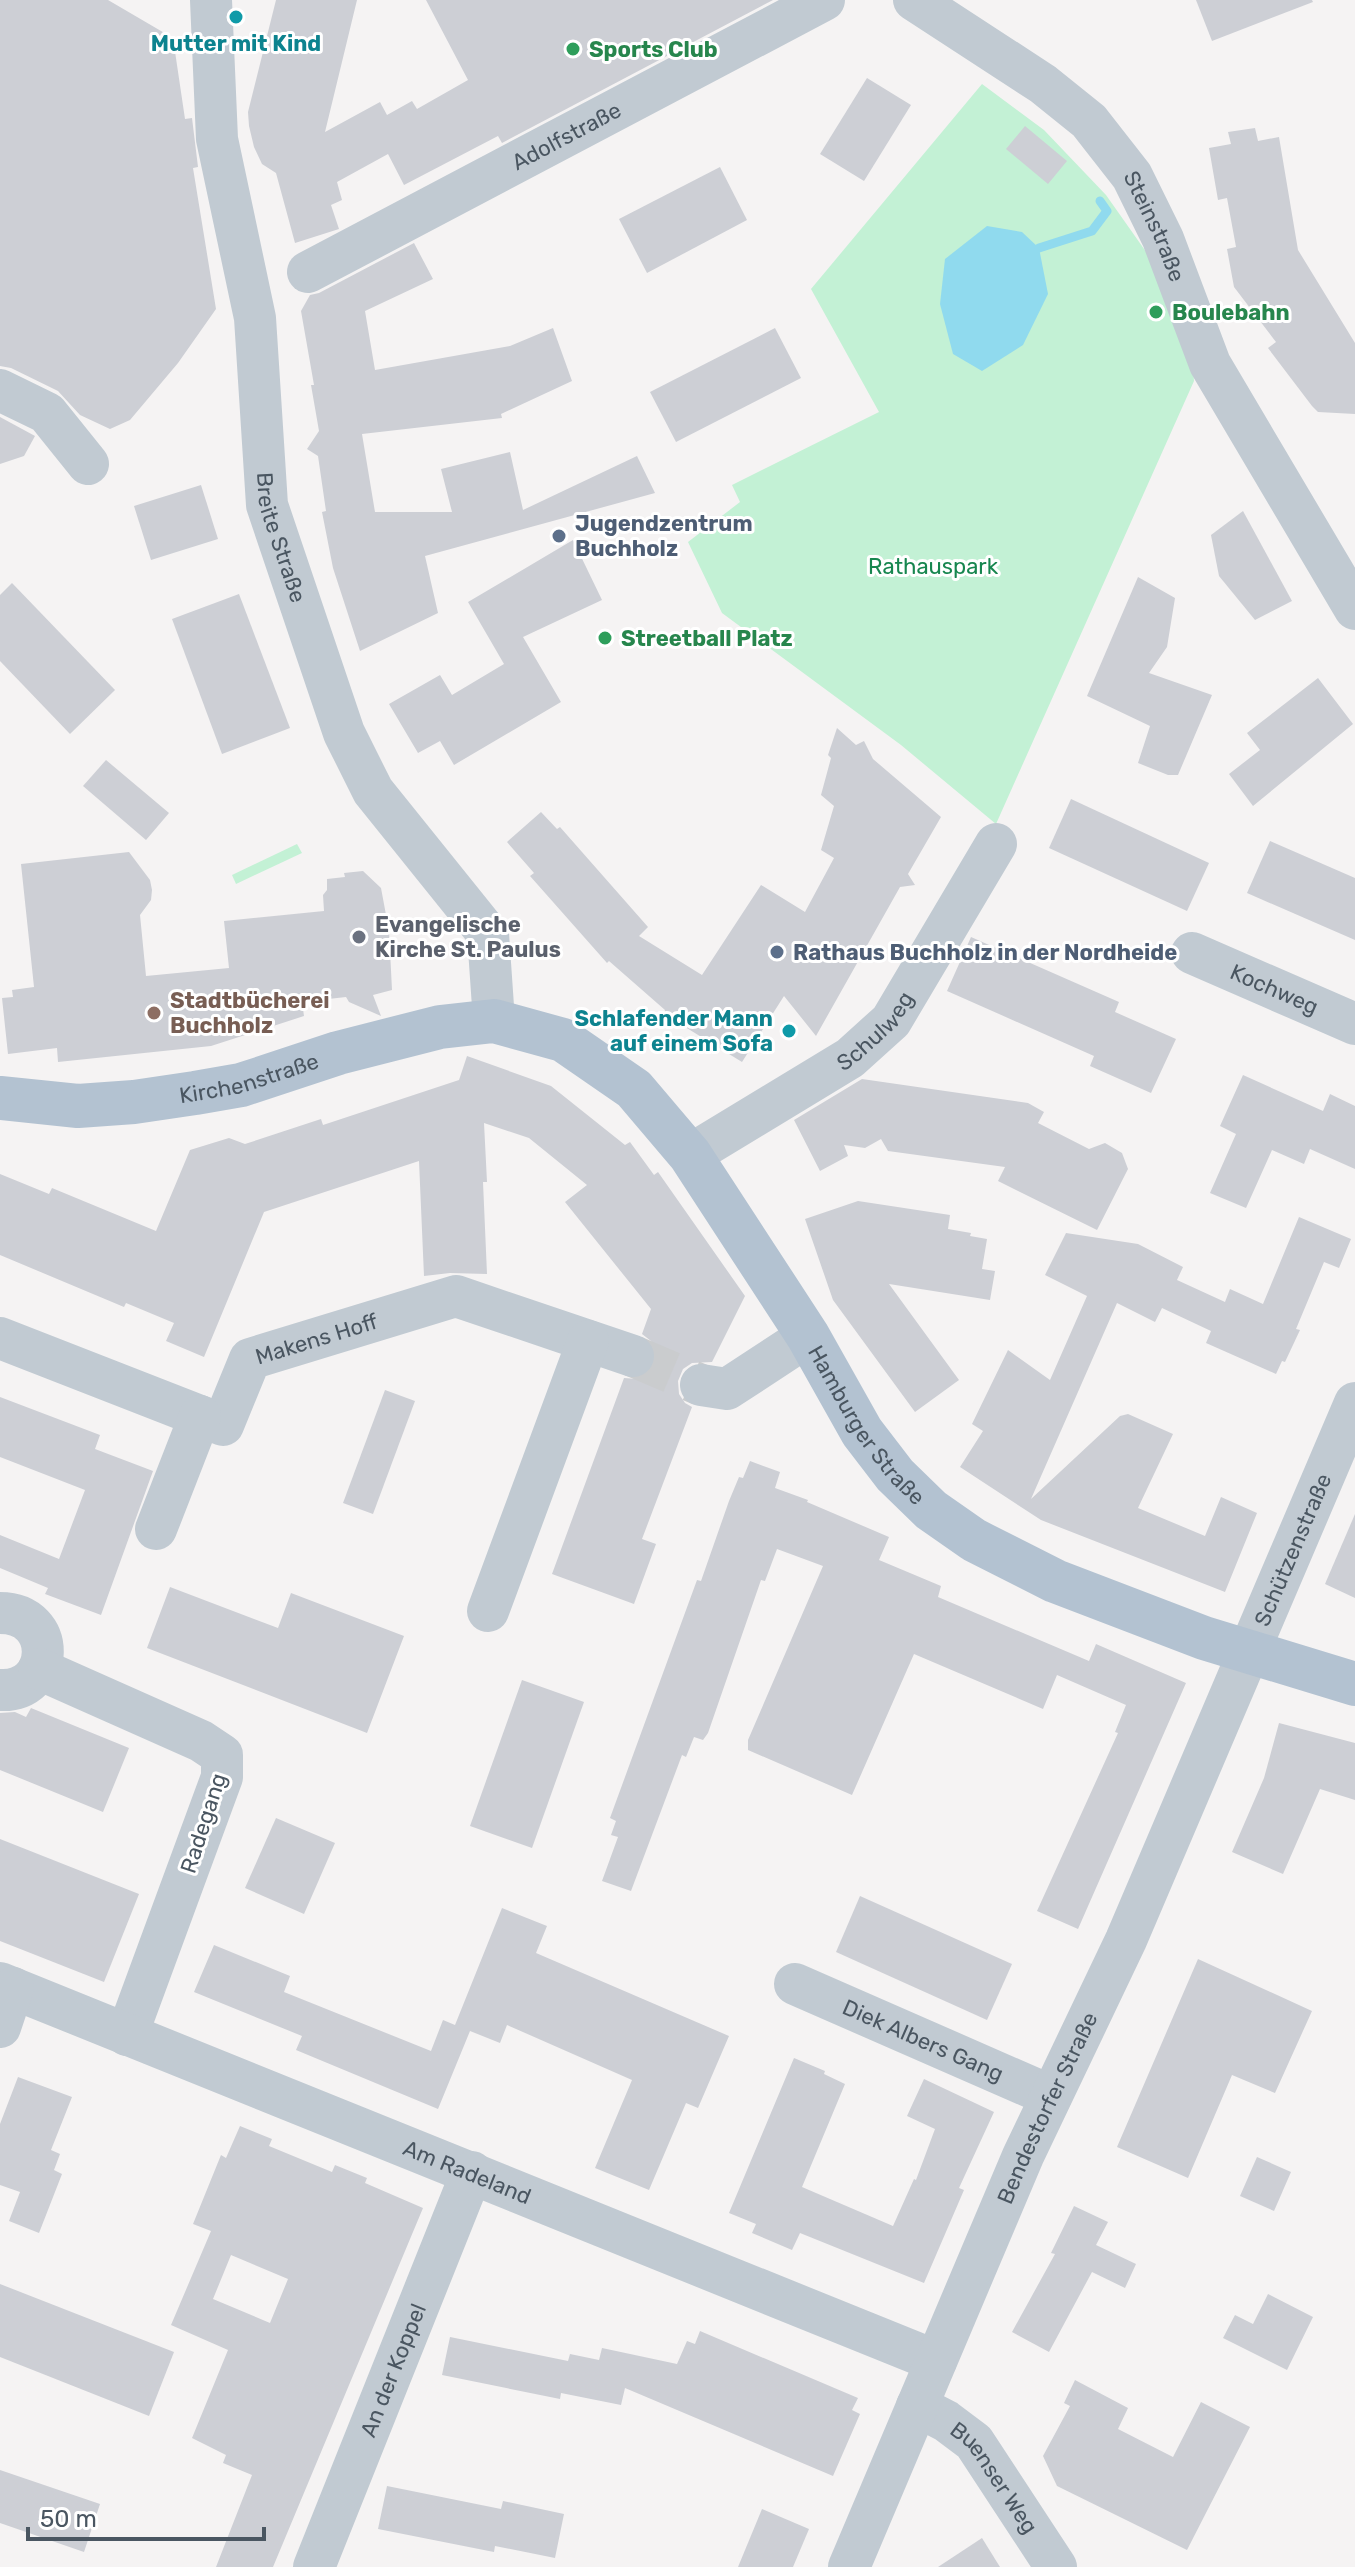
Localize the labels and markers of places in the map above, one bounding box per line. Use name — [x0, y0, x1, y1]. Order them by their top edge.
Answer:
marker: Mutter mit Kind — [227, 8, 245, 26]
place label: Mutter mit Kind — [151, 30, 321, 57]
place label: Sports Club — [589, 36, 718, 63]
marker: Sports Club — [564, 40, 582, 58]
place label: Boulebahn — [1172, 299, 1290, 326]
marker: Boulebahn — [1147, 303, 1165, 321]
place label: Jugendzentrum Buchholz — [575, 510, 753, 562]
marker: Jugendzentrum Buchholz — [550, 527, 568, 545]
place label: Streetball Platz — [621, 625, 793, 652]
marker: Streetball Platz — [596, 629, 614, 647]
place label: Evangelische Kirche St. Paulus — [375, 911, 561, 963]
marker: Evangelische Kirche St. Paulus — [350, 928, 368, 946]
place label: Rathaus Buchholz in der Nordheide — [793, 939, 1177, 966]
marker: Rathaus Buchholz in der Nordheide — [768, 943, 786, 961]
place label: Stadtbücherei Buchholz — [170, 987, 330, 1039]
marker: Stadtbücherei Buchholz — [145, 1004, 163, 1022]
place label: Schlafender Mann auf einem Sofa — [574, 1005, 773, 1057]
marker: Schlafender Mann auf einem Sofa — [780, 1022, 798, 1040]

